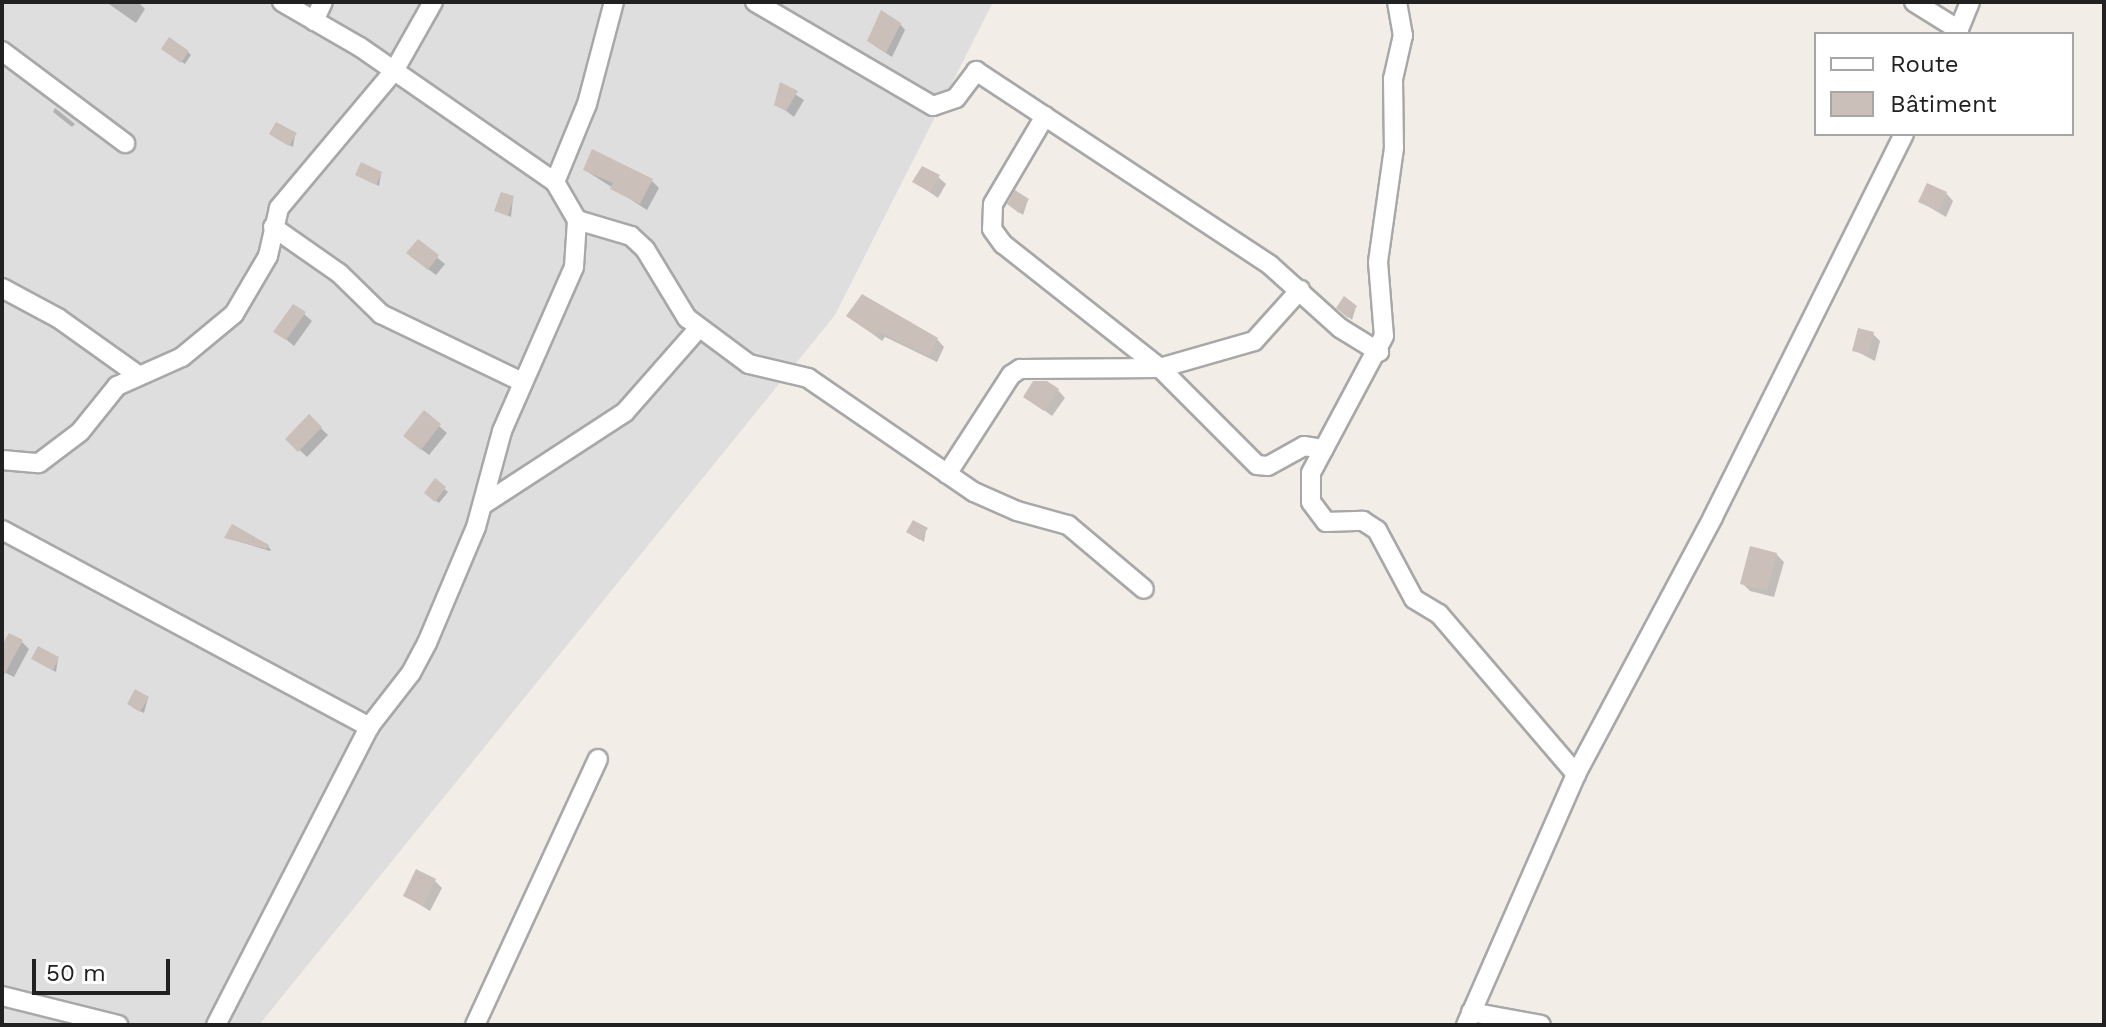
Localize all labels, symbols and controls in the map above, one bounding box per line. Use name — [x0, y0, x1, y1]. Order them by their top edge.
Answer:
legend — [1814, 32, 2074, 136]
text: Route — [1890, 50, 1959, 78]
text: Bâtiment — [1890, 90, 1997, 118]
scale bar — [36, 943, 174, 993]
text: 50 m — [46, 959, 106, 987]

